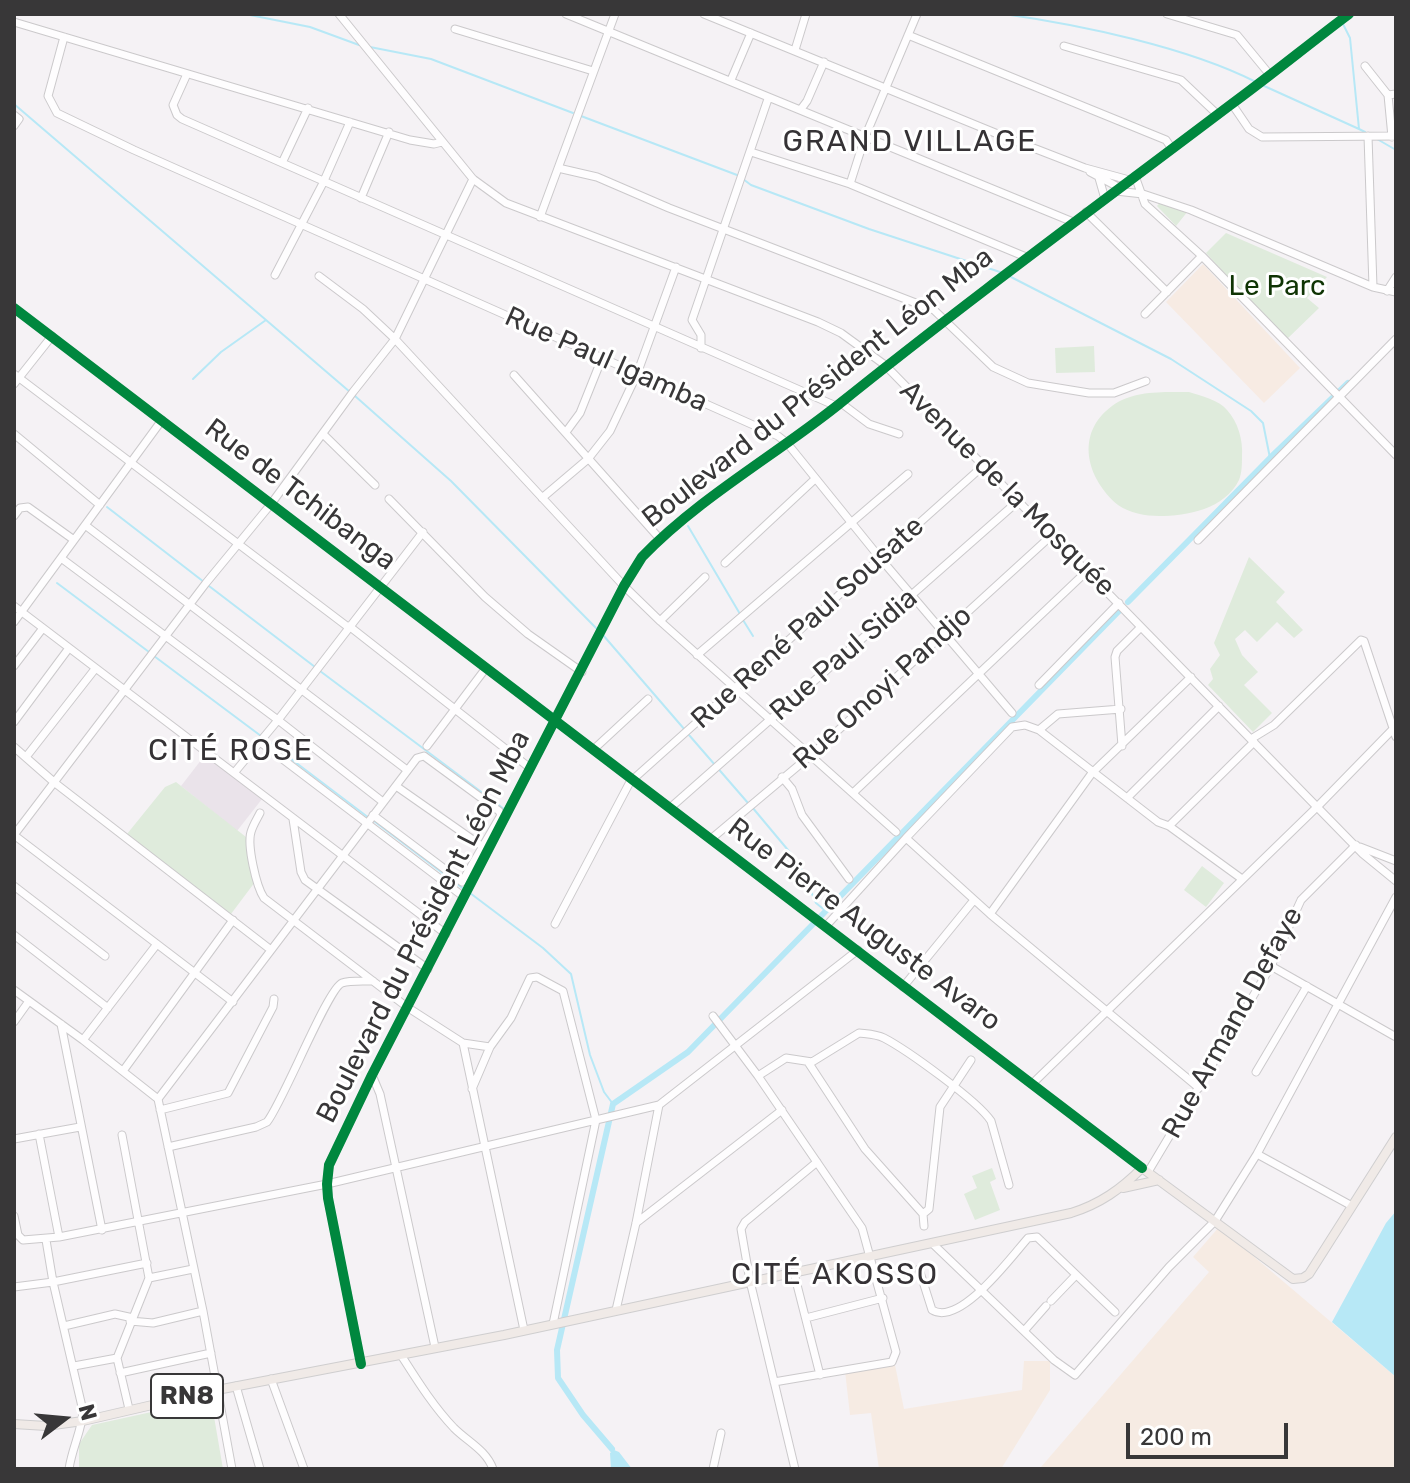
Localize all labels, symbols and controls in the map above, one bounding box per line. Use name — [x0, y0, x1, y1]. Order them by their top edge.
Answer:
district label: GRAND VILLAGE — [783, 124, 1037, 160]
street label: Boulevard du Président Léon Mba — [636, 241, 1000, 535]
park label: Le Parc — [1229, 270, 1325, 304]
street label: Rue Paul Igamba — [499, 300, 713, 420]
street label: Avenue de la Mosquée — [892, 374, 1122, 604]
street label: Rue de Tchibanga — [198, 412, 402, 578]
street label: Rue René Paul Sousate — [685, 510, 931, 736]
street label: Rue Paul Sidia — [763, 582, 925, 728]
street label: Rue Onoyi Pandjo — [787, 599, 979, 777]
street label: Boulevard du Président Léon Mba — [310, 725, 538, 1129]
district label: CITÉ ROSE — [148, 733, 314, 769]
street label: Rue Pierre Auguste Avaro — [721, 811, 1007, 1039]
street label: Rue Armand Defaye — [1155, 902, 1311, 1144]
district label: CITÉ AKOSSO — [731, 1257, 939, 1293]
road number: RN8 — [151, 1374, 223, 1418]
north arrow — [24, 1379, 104, 1459]
text: N — [72, 1401, 103, 1424]
scale bar — [1130, 1407, 1292, 1457]
text: 200 m — [1140, 1423, 1212, 1451]

